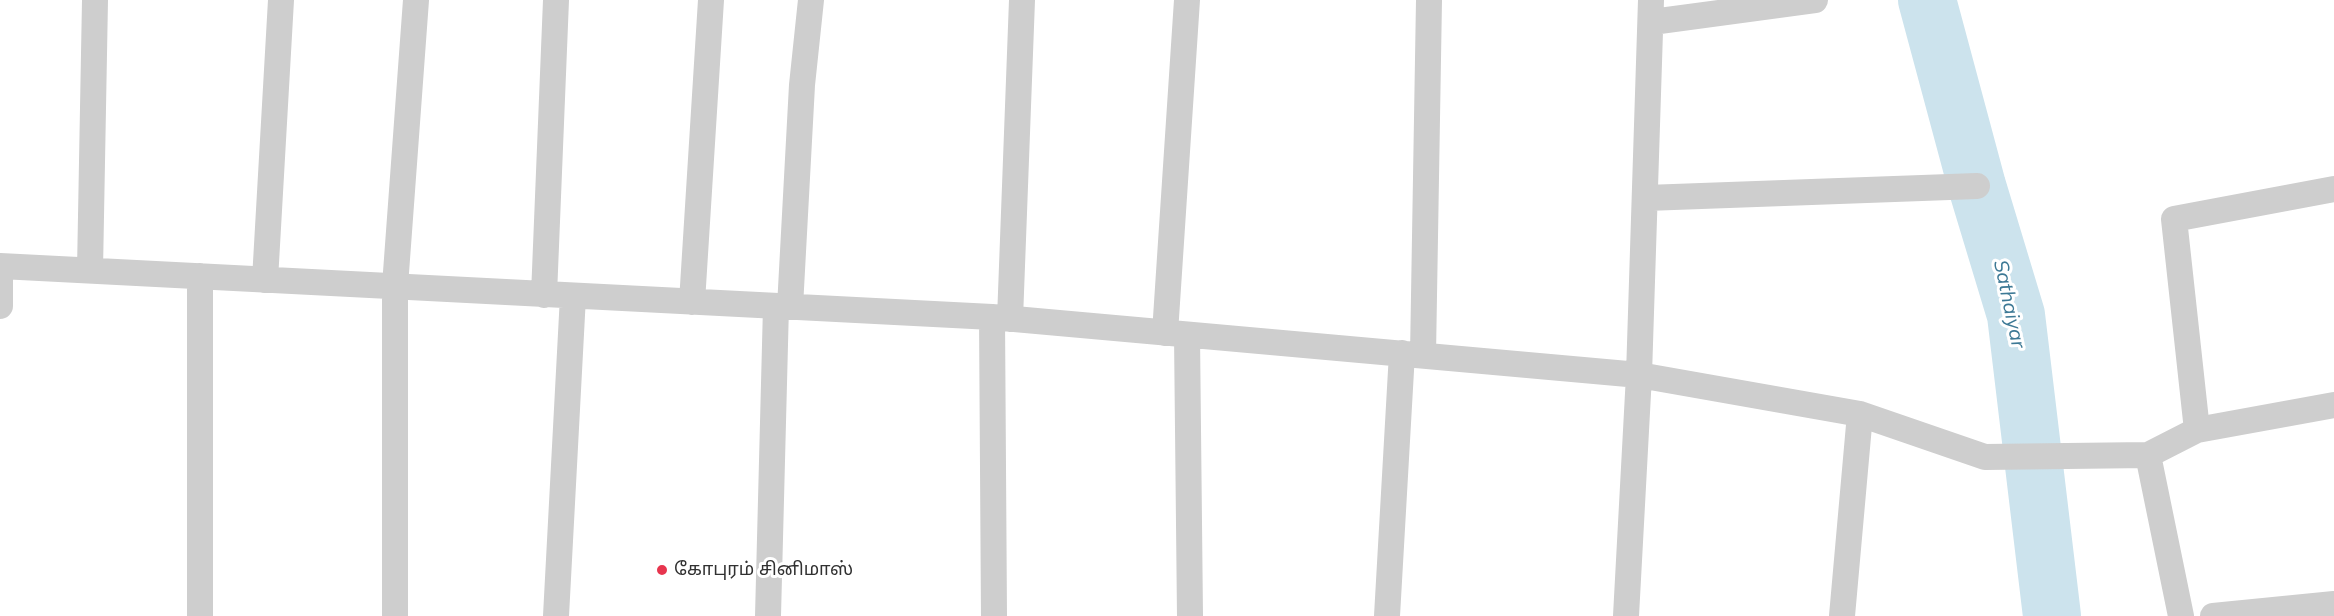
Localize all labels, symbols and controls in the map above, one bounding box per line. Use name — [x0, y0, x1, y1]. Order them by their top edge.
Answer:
water label: Sathaiyar — [1988, 258, 2030, 350]
place label: கோபுரம் சினிமாஸ் — [674, 559, 853, 581]
marker: கோபுரம் சினிமாஸ் — [655, 563, 669, 577]

